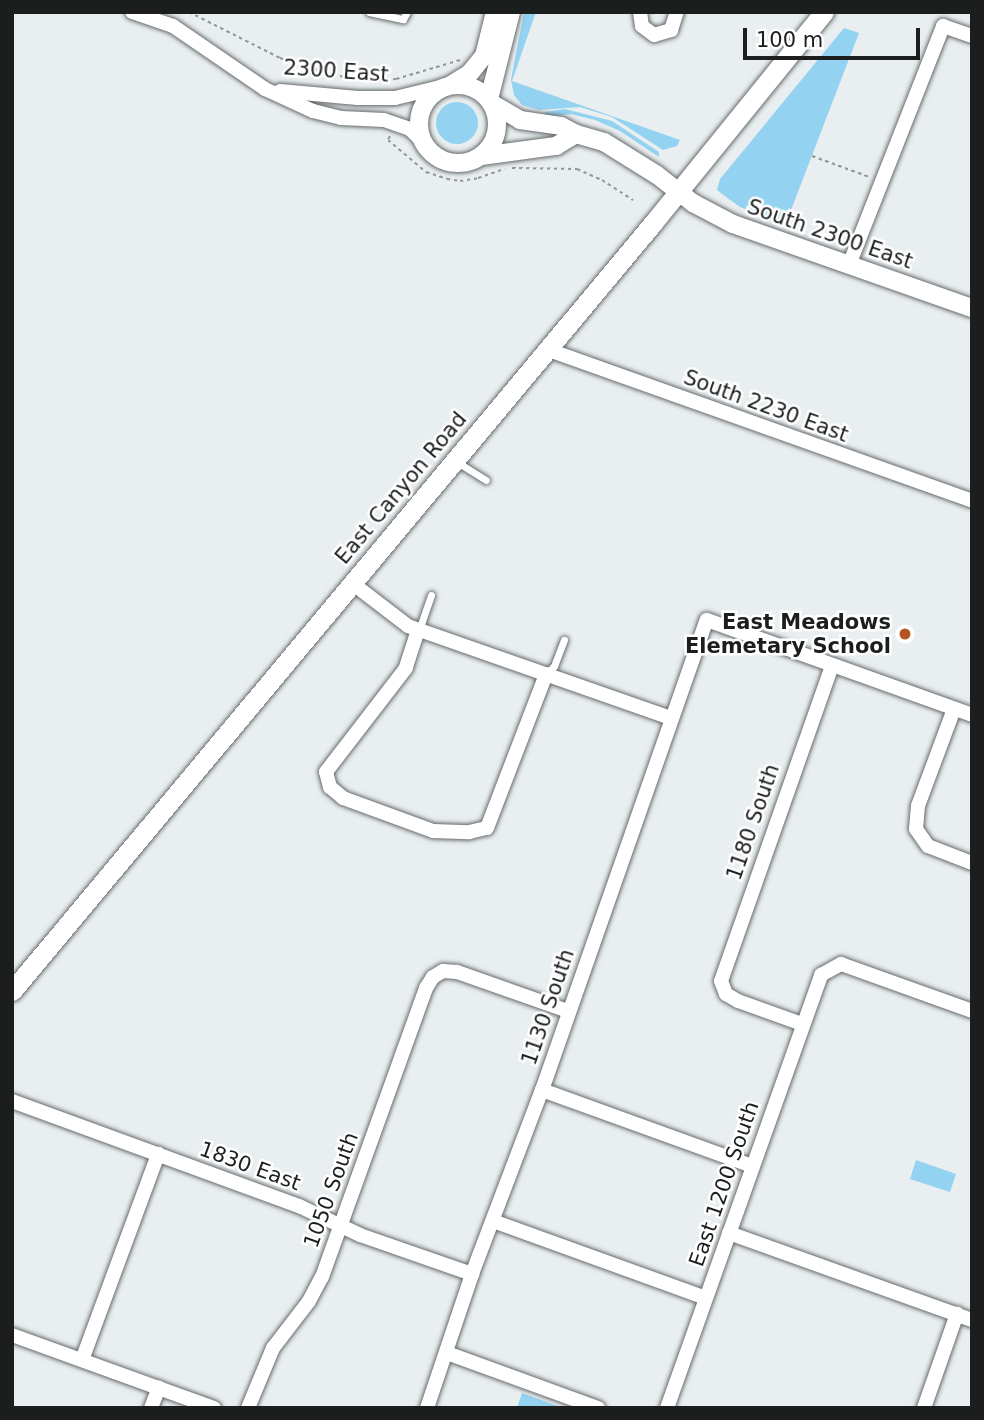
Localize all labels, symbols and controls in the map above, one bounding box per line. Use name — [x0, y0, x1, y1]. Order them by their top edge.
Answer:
scale bar — [746, 14, 923, 58]
text: 100 m — [756, 28, 823, 52]
street label: 2300 East — [283, 55, 389, 87]
street label: South 2300 East — [744, 194, 916, 274]
street label: South 2230 East — [680, 365, 852, 447]
street label: East Canyon Road — [330, 407, 472, 569]
place label: East Meadows Elemetary School — [685, 609, 891, 659]
marker: East Meadows Elemetary School — [897, 626, 913, 642]
street label: 1180 South — [721, 761, 785, 883]
street label: 1130 South — [516, 946, 580, 1068]
street label: East 1200 South — [684, 1098, 764, 1270]
street label: 1050 South — [298, 1129, 364, 1251]
street label: 1830 East — [196, 1136, 304, 1196]

